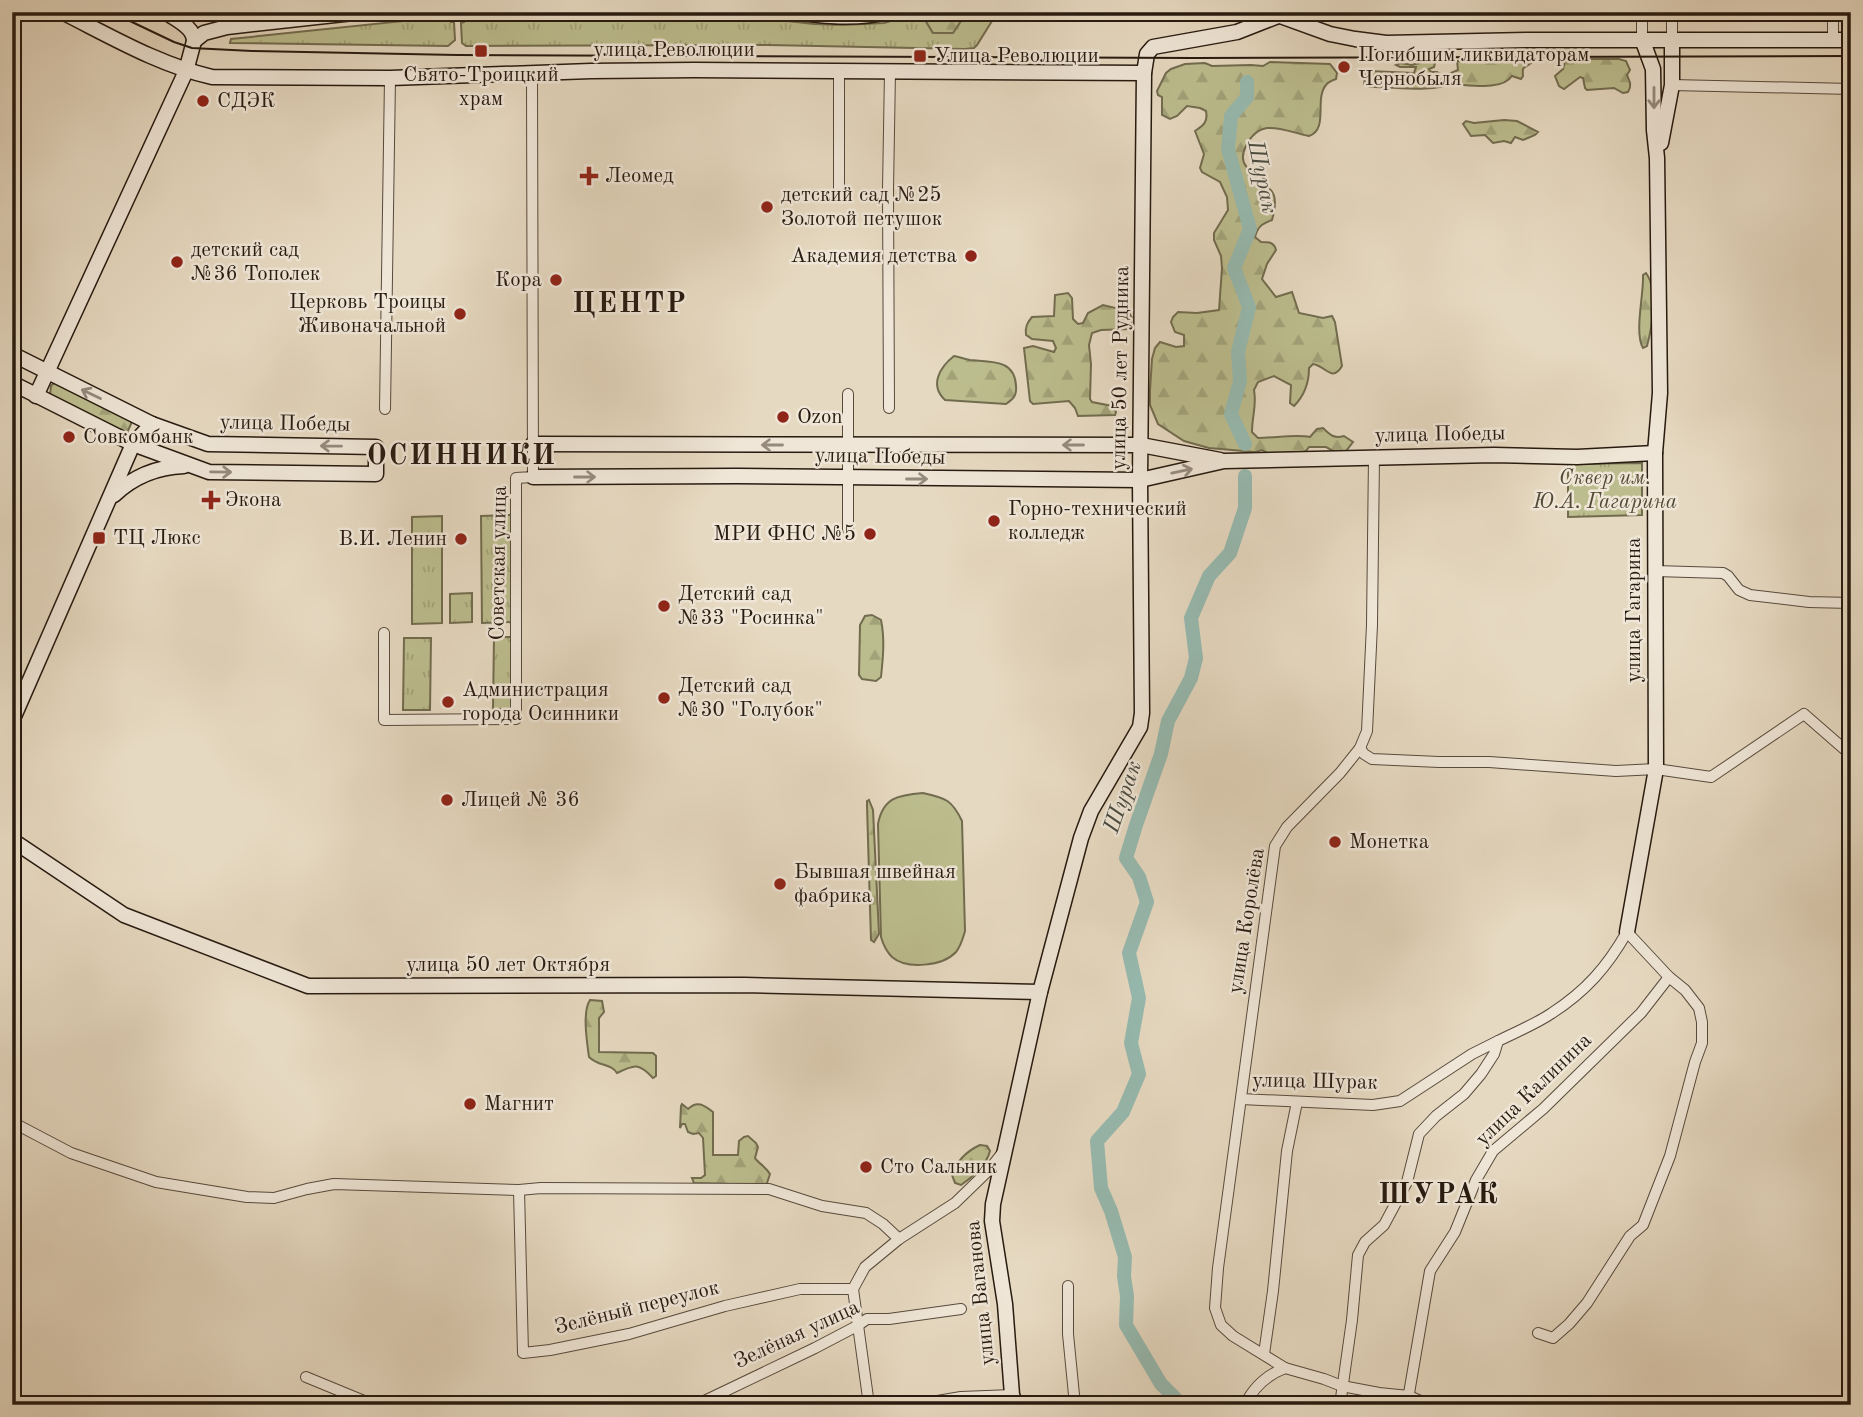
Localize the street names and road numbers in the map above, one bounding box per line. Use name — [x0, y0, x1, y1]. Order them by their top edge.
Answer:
street label: улица Революции — [593, 40, 755, 61]
street label: улица 50 лет Рудника — [1109, 266, 1133, 470]
street label: улица Победы — [219, 412, 351, 436]
street label: улица Победы — [1374, 423, 1506, 447]
street label: улица Победы — [814, 445, 946, 469]
street label: Советская улица — [487, 485, 511, 641]
street label: улица Гагарина — [1624, 537, 1645, 683]
street label: улица Королёва — [1225, 847, 1269, 995]
street label: улица 50 лет Октября — [406, 955, 610, 976]
street label: улица Калинина — [1472, 1030, 1596, 1150]
street label: улица Шурак — [1252, 1070, 1378, 1094]
street label: улица Ваганова — [963, 1219, 999, 1367]
street label: Зелёный переулок — [553, 1277, 722, 1339]
street label: Зелёная улица — [731, 1297, 863, 1373]

